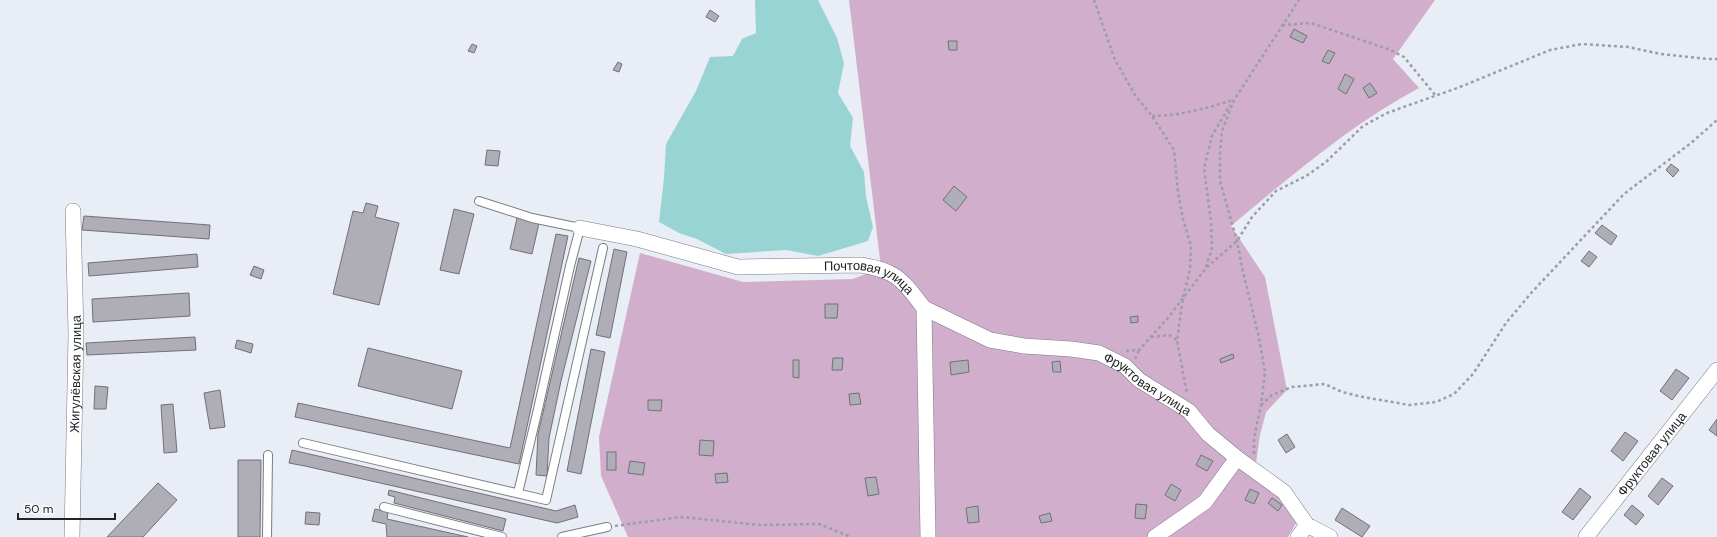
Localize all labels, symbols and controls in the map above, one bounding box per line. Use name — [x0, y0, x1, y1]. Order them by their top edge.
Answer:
street label: Почтовая улица — [824, 257, 918, 299]
street label: Жигулёвская улица — [66, 314, 85, 433]
street label: Фруктовая улица — [1101, 349, 1195, 420]
street label: Фруктовая улица — [1613, 408, 1691, 500]
scale bar — [18, 495, 115, 521]
text: 50 m — [24, 501, 53, 517]

